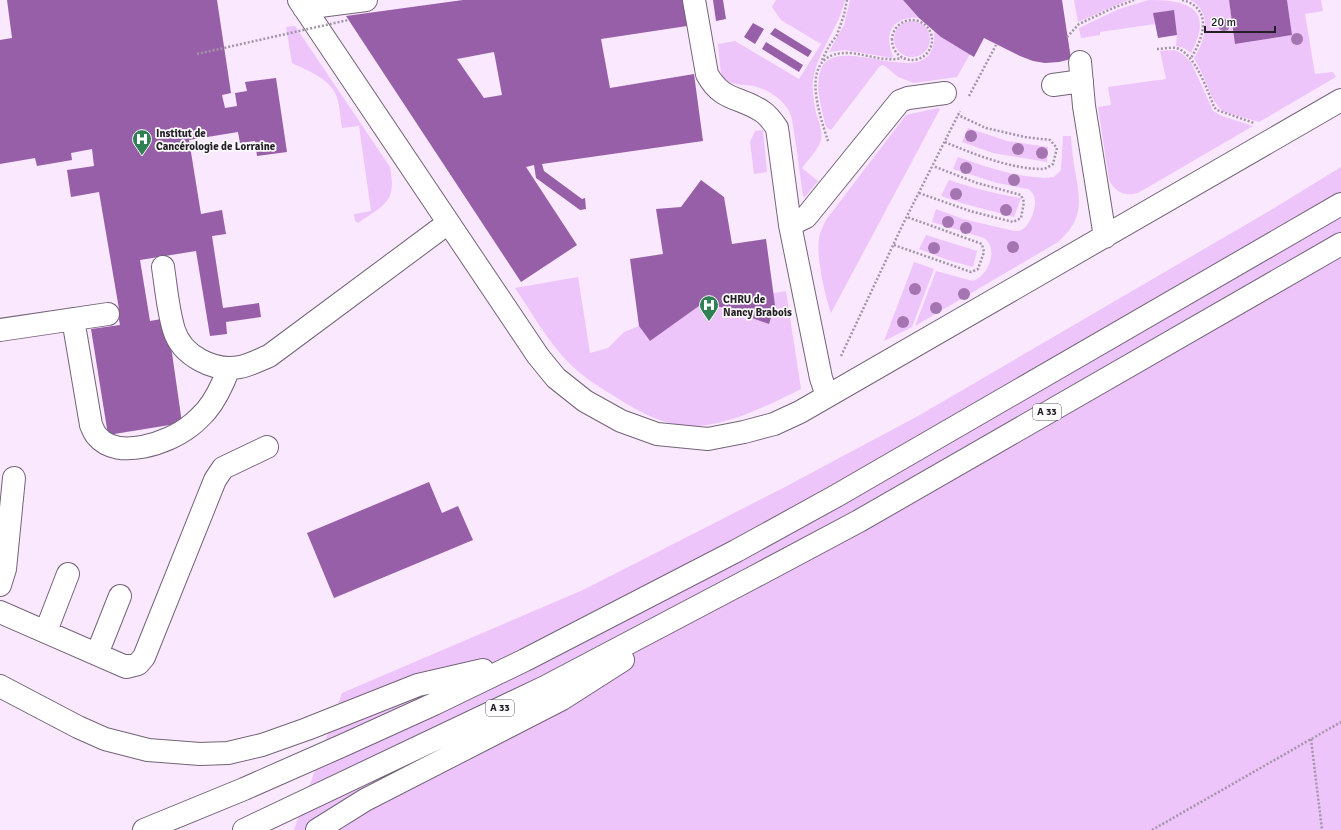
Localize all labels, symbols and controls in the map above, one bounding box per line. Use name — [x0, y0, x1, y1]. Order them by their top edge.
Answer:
scale bar — [1205, 8, 1275, 34]
text: 20 m — [1211, 15, 1236, 30]
place label: Institut de Cancérologie de Lorraine — [156, 127, 276, 153]
hospital icon: Institut de Cancérologie de Lorraine — [131, 128, 153, 156]
place label: CHRU de Nancy Brabois — [723, 293, 792, 319]
hospital icon: CHRU de Nancy Brabois — [698, 294, 720, 322]
road number: A 33 — [1033, 404, 1061, 420]
road number: A 33 — [486, 700, 514, 716]

